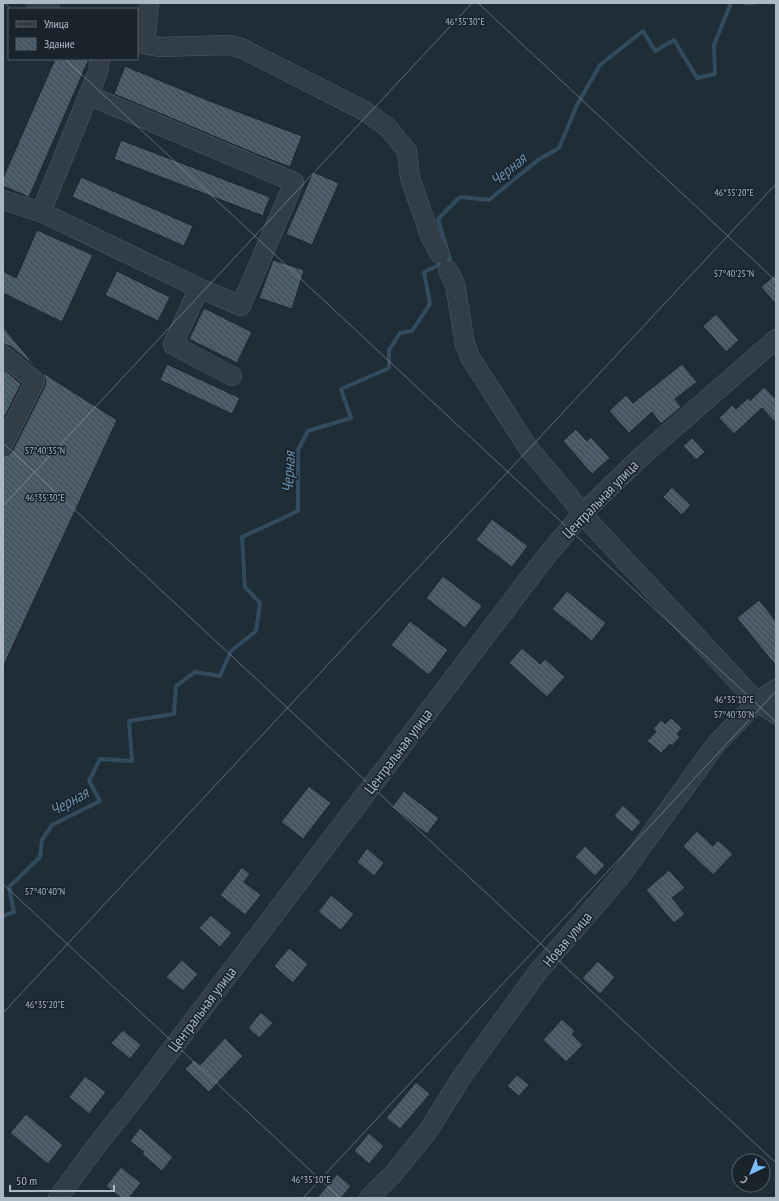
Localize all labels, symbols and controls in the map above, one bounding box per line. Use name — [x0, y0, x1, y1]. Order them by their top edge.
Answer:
legend — [8, 8, 138, 60]
text: 46°35'30"E — [445, 15, 485, 28]
text: Улица — [44, 16, 69, 31]
text: Здание — [44, 36, 75, 51]
water label: Черная — [486, 147, 532, 190]
text: 46°35'20"E — [714, 186, 754, 199]
text: 57°40'25"N — [714, 267, 754, 280]
text: 57°40'35"N — [25, 444, 65, 457]
water label: Черная — [277, 449, 299, 493]
street label: Центральная улица — [558, 456, 642, 542]
text: 46°35'30"E — [25, 491, 65, 504]
text: 46°35'10"E — [714, 693, 754, 706]
street label: Центральная улица — [360, 705, 436, 797]
text: 57°40'30"N — [714, 708, 754, 721]
water label: Черная — [46, 781, 93, 820]
text: 57°40'40"N — [25, 885, 65, 898]
street label: Новая улица — [538, 908, 596, 970]
street label: Центральная улица — [164, 963, 240, 1055]
text: 46°35'20"E — [25, 998, 65, 1011]
north arrow — [731, 1153, 771, 1193]
scale bar — [10, 1167, 114, 1193]
text: 50 m — [16, 1173, 37, 1188]
text: 46°35'10"E — [291, 1173, 331, 1186]
text: С — [738, 1173, 751, 1187]

